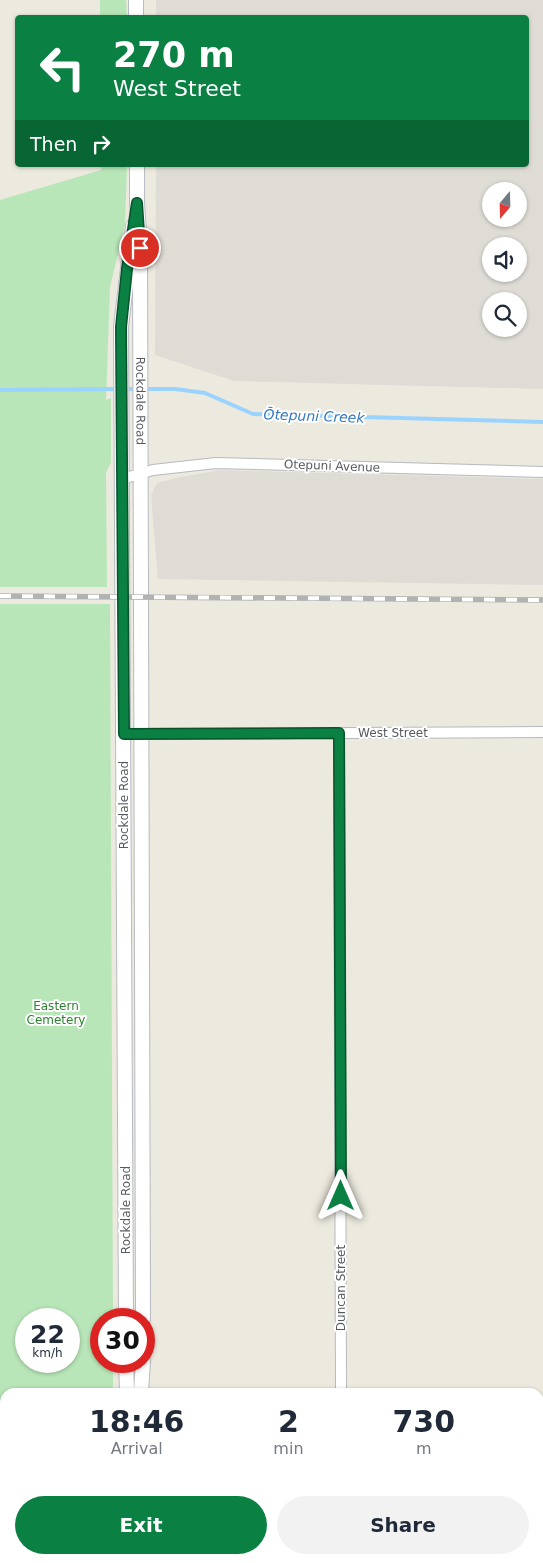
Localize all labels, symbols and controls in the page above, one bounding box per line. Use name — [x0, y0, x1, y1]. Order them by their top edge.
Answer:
icon: left — [30, 35, 95, 100]
text: 270 m — [113, 35, 235, 75]
text: West Street — [113, 76, 241, 101]
icon: right — [87, 130, 115, 158]
text: Then — [30, 133, 77, 155]
north arrow — [482, 182, 528, 228]
map controls — [482, 182, 527, 337]
pin — [119, 227, 161, 269]
icon: arrive — [126, 234, 154, 262]
button: sound — [482, 237, 527, 282]
button: search — [482, 292, 527, 337]
street label: Rockdale Road — [133, 357, 148, 445]
water label: Ōtepuni Creek — [263, 406, 366, 426]
street label: Otepuni Avenue — [284, 457, 380, 475]
street label: West Street — [358, 726, 428, 740]
street label: Rockdale Road — [117, 761, 131, 849]
park label: Eastern Cemetery — [27, 999, 85, 1027]
street label: Rockdale Road — [119, 1166, 133, 1254]
position arrow — [314, 1169, 366, 1221]
street label: Duncan Street — [334, 1245, 348, 1331]
speed limit sign: 30 — [90, 1308, 155, 1373]
text: 22 — [30, 1320, 65, 1349]
text: km/h — [32, 1346, 63, 1360]
text: 18:46 — [89, 1404, 184, 1439]
text: 2 — [278, 1404, 299, 1439]
text: 730 — [392, 1404, 455, 1439]
text: Arrival — [111, 1439, 163, 1458]
text: min — [273, 1439, 304, 1458]
text: m — [416, 1439, 432, 1458]
button: Exit — [15, 1496, 267, 1554]
button: Share — [277, 1496, 529, 1554]

